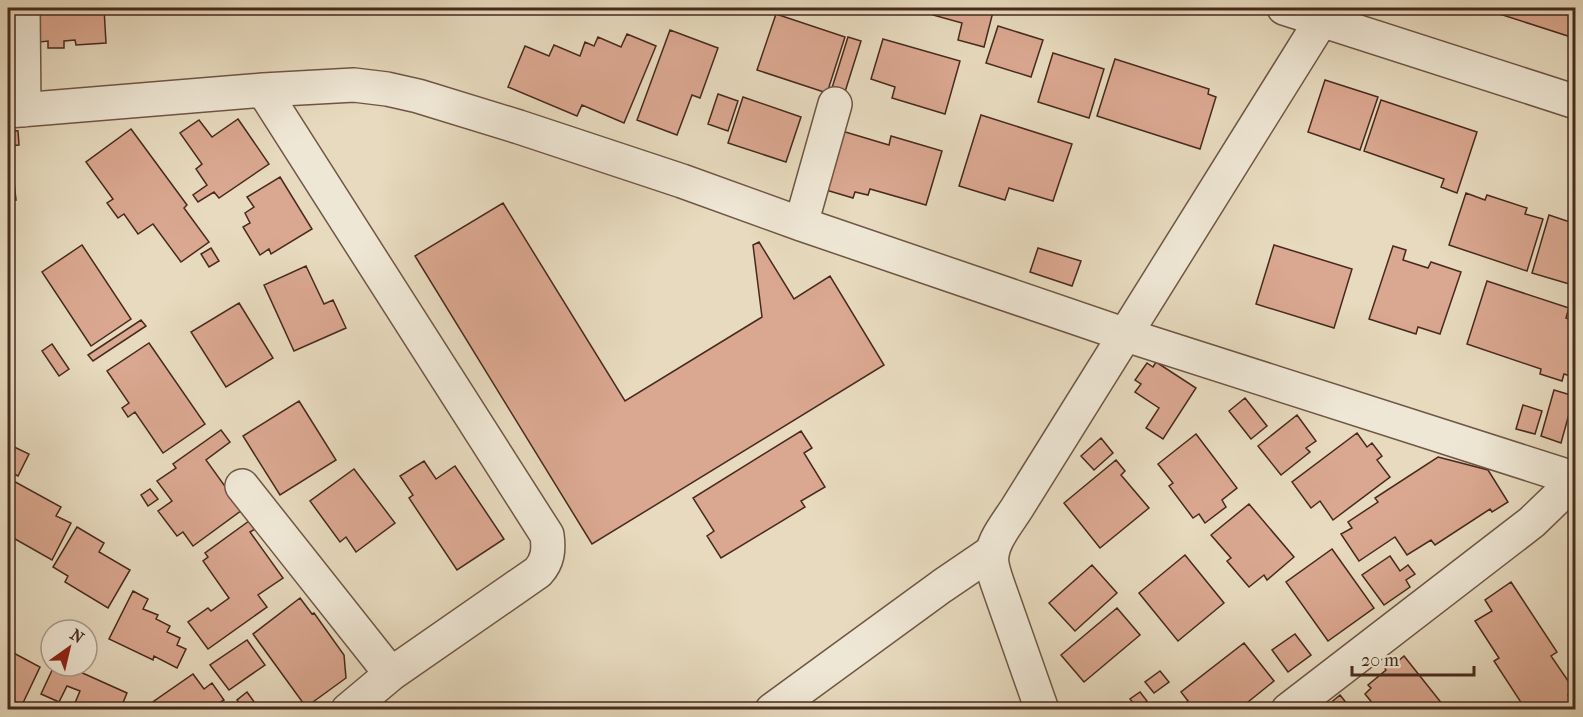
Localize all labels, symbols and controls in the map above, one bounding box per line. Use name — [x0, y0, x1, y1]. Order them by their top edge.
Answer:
north arrow — [39, 618, 99, 678]
text: N — [67, 625, 88, 648]
scale bar — [1352, 639, 1474, 677]
text: 20 m — [1361, 650, 1399, 671]

